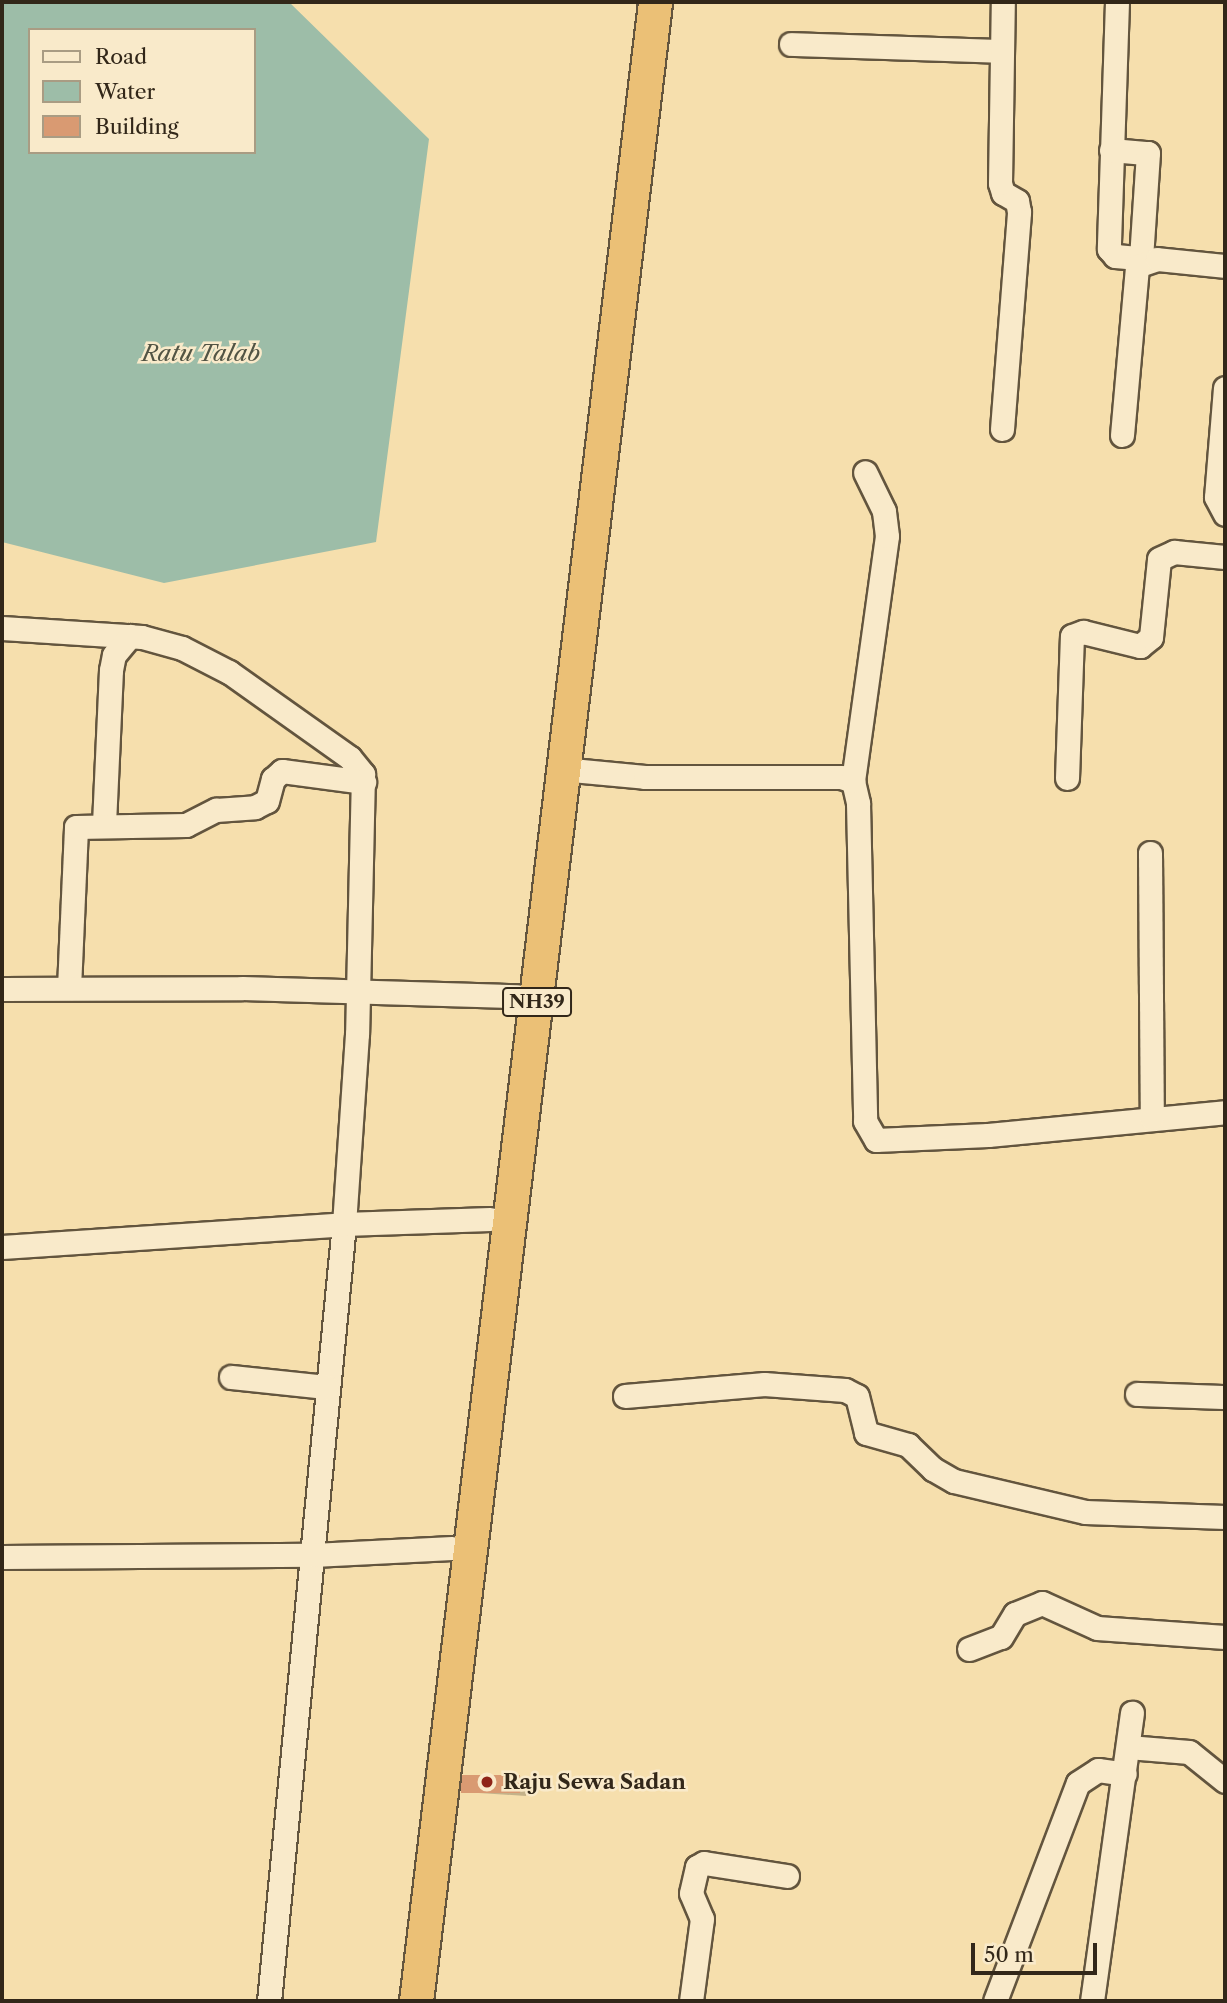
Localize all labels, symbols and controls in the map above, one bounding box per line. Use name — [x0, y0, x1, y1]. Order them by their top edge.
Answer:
legend — [28, 28, 256, 154]
text: Road — [95, 44, 147, 69]
text: Water — [95, 79, 155, 104]
text: Building — [95, 114, 179, 139]
water label: Ratu Talab — [142, 339, 260, 367]
road number: NH39 — [502, 986, 572, 1018]
place label: Raju Sewa Sadan — [503, 1769, 686, 1795]
marker: Raju Sewa Sadan — [477, 1772, 497, 1792]
scale bar — [975, 1930, 1101, 1974]
text: 50 m — [984, 1942, 1034, 1967]

